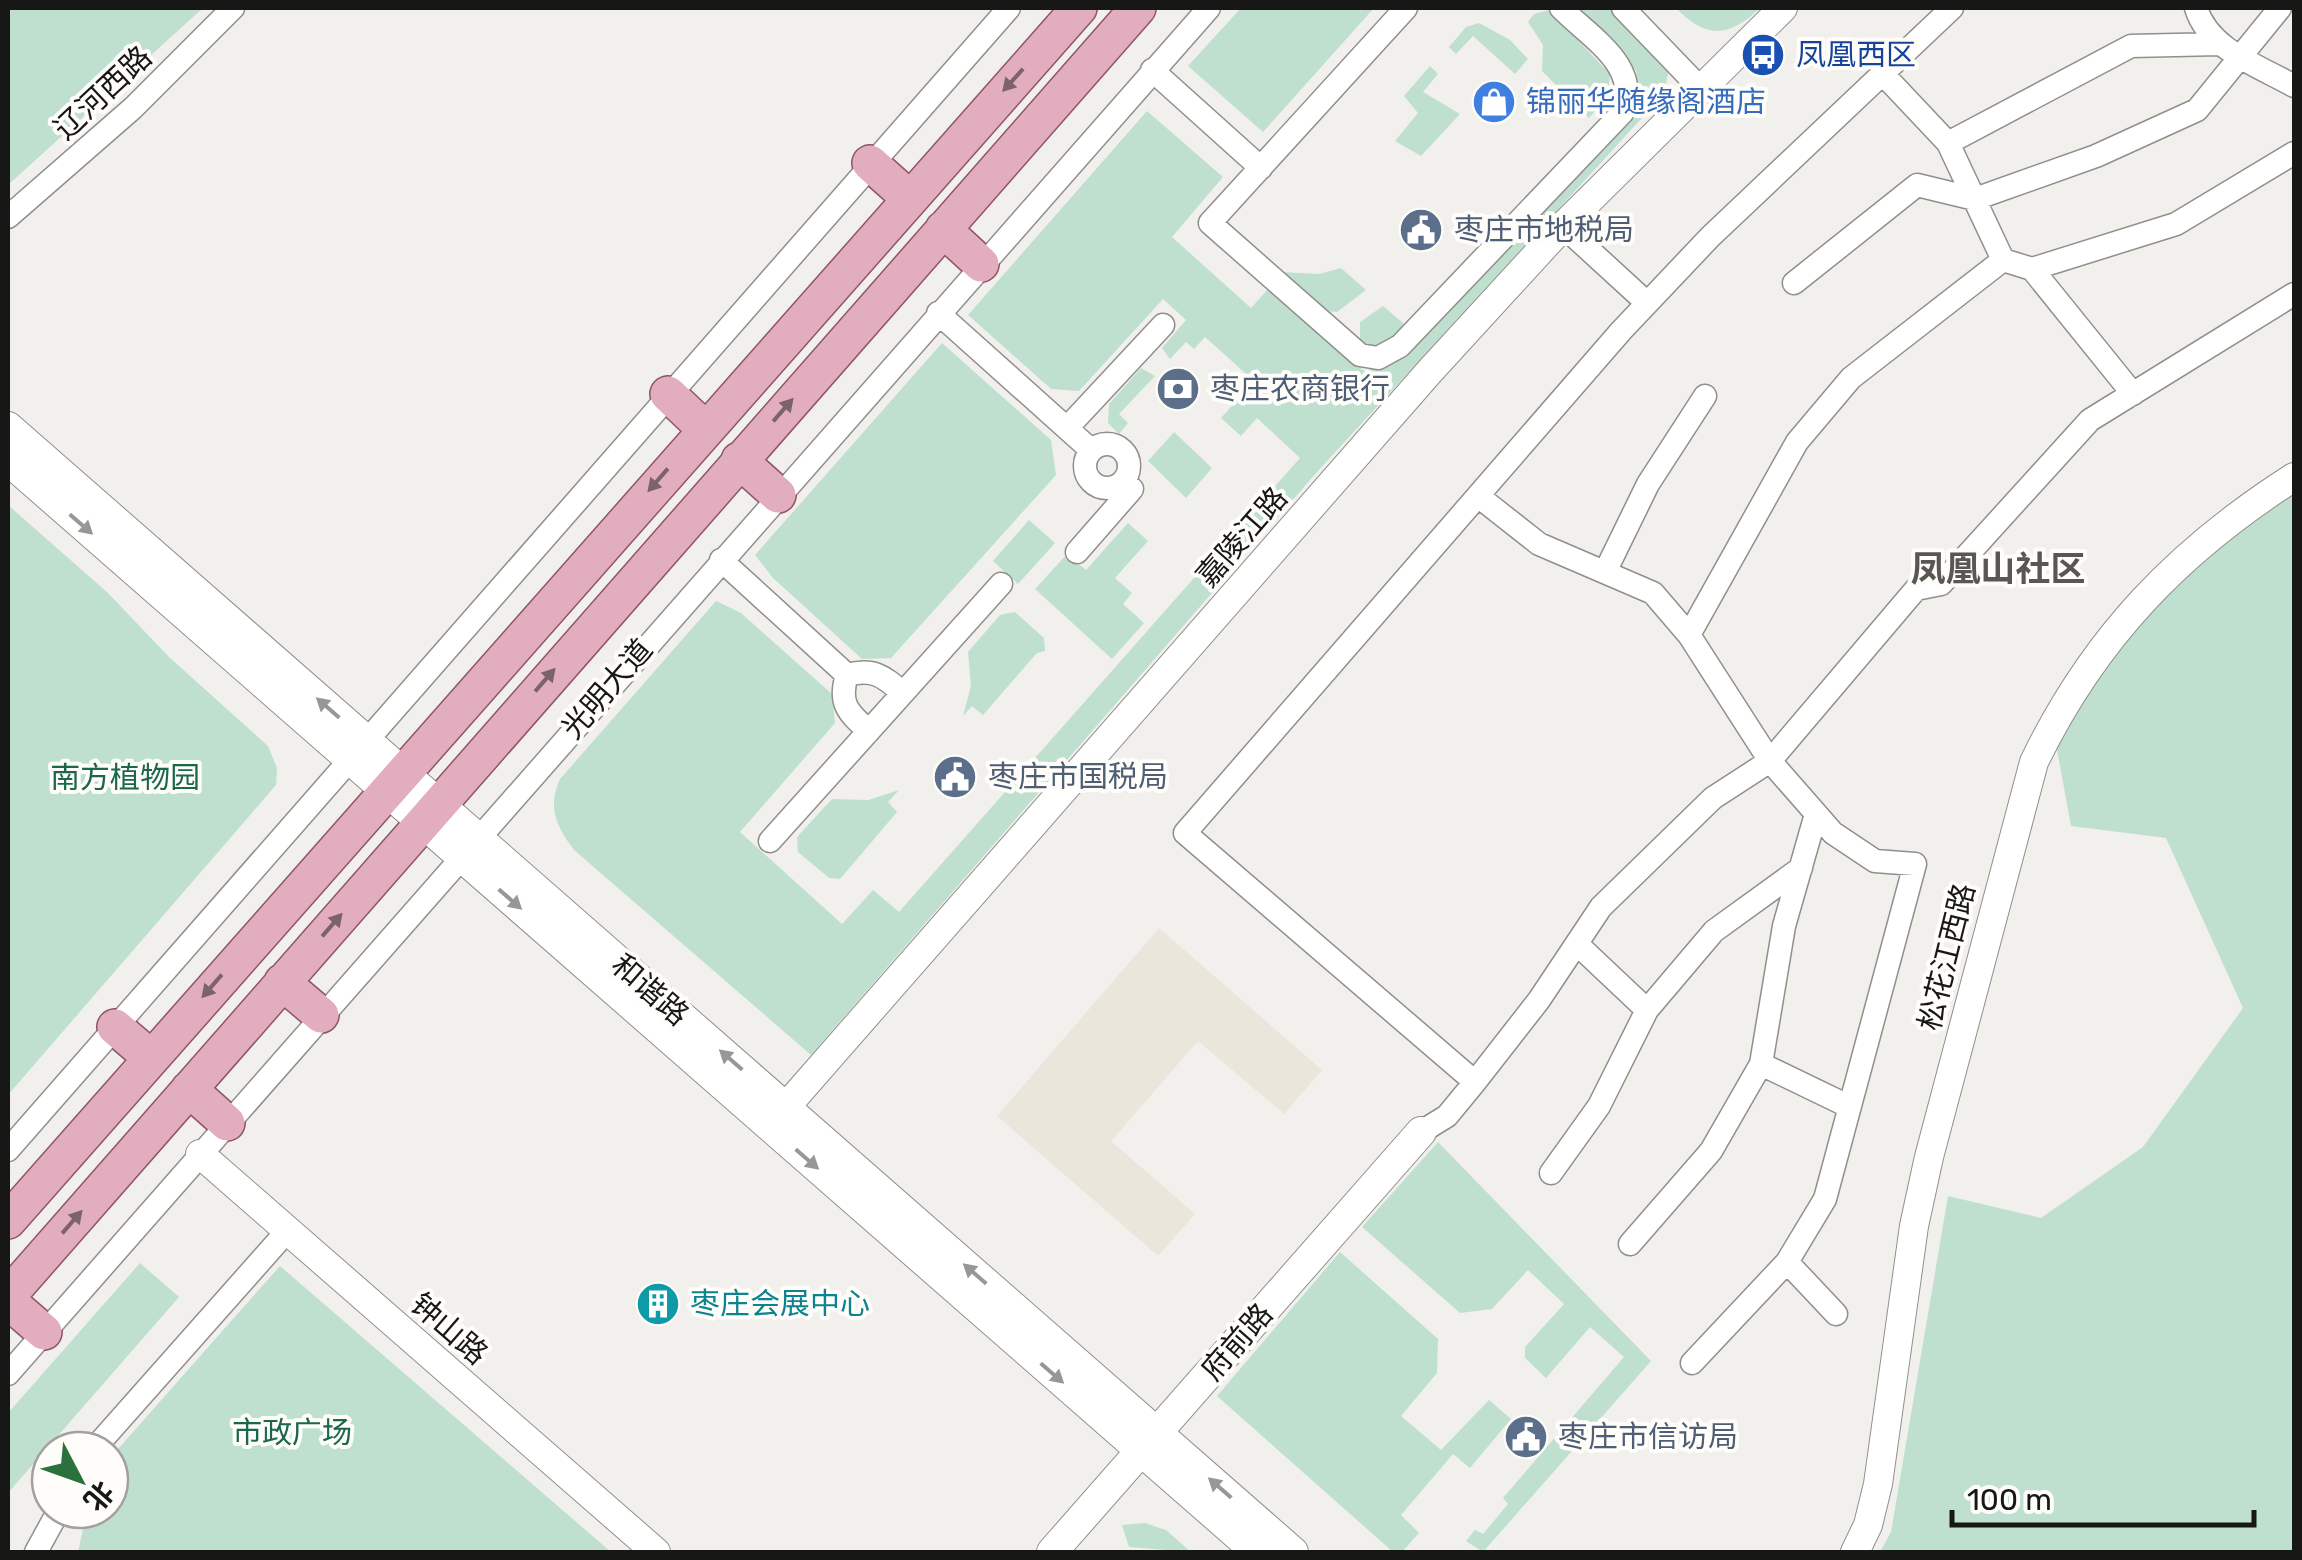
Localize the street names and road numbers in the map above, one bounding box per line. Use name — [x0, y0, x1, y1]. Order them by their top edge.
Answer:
street label: 辽河西路 — [47, 39, 159, 147]
street label: 嘉陵江路 — [1189, 480, 1295, 594]
street label: 光明大道 — [554, 632, 660, 746]
street label: 松花江西路 — [1911, 880, 1983, 1034]
street label: 和谐路 — [604, 947, 696, 1033]
street label: 钟山路 — [403, 1286, 495, 1372]
street label: 府前路 — [1194, 1296, 1280, 1388]

